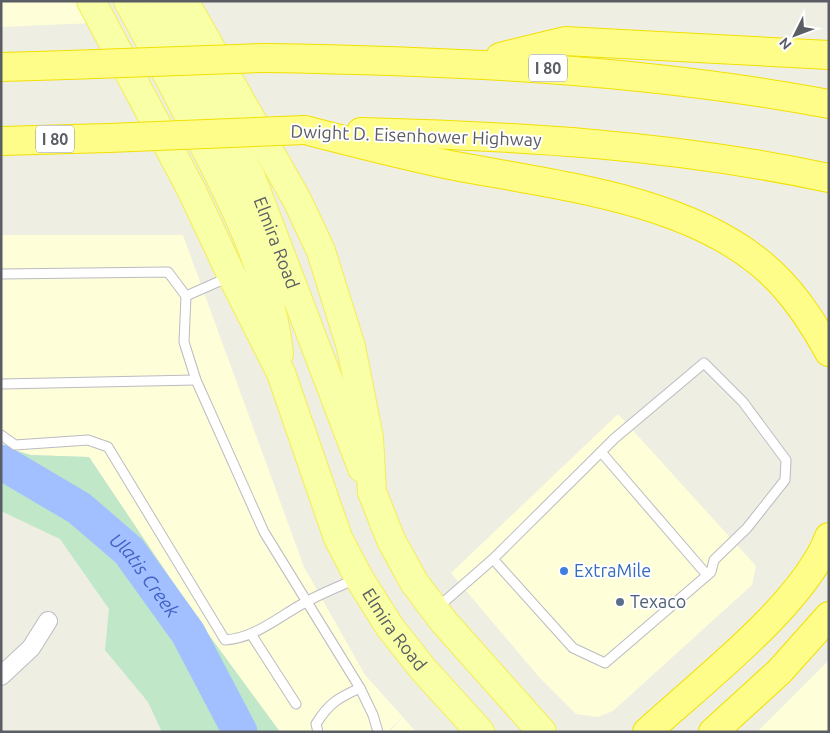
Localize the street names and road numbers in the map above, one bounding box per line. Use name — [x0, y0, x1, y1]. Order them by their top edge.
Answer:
road number: I 80 — [529, 54, 567, 82]
street label: Dwight D. Eisenhower Highway — [290, 121, 542, 149]
road number: I 80 — [36, 126, 74, 152]
street label: Elmira Road — [250, 194, 304, 291]
street label: Elmira Road — [359, 584, 431, 674]

